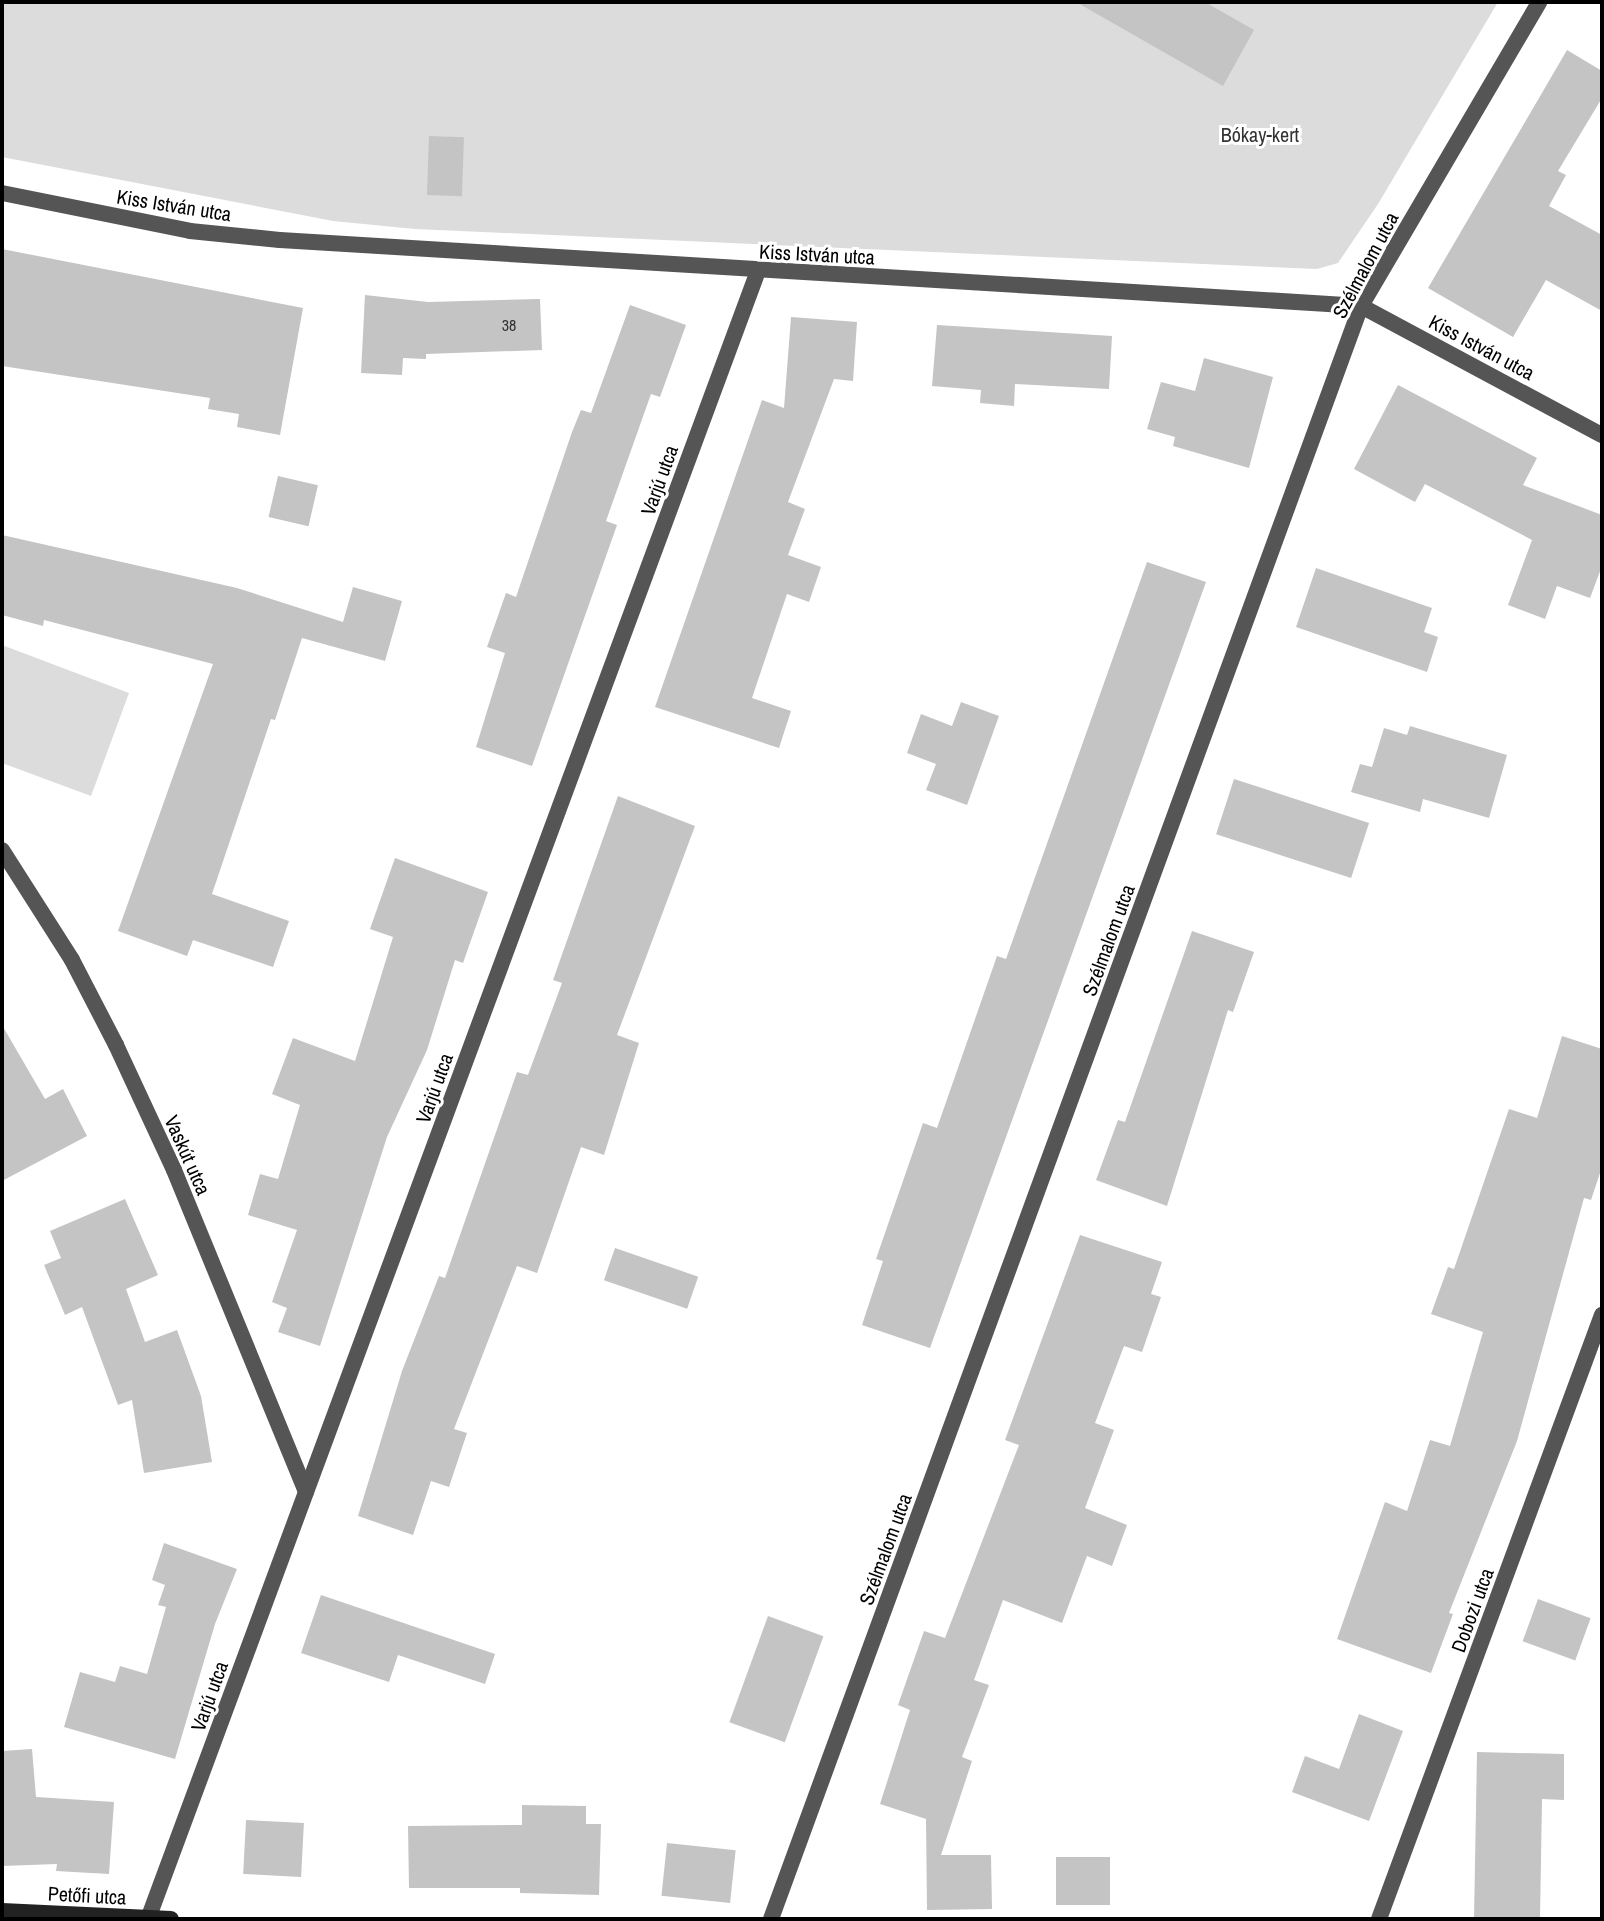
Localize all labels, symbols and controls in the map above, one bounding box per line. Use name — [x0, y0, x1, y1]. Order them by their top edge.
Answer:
park label: Bókay-kert — [1221, 122, 1299, 146]
street label: Kiss István utca — [115, 184, 233, 226]
street label: Szélmalom utca — [1327, 208, 1403, 322]
street label: Kiss István utca — [759, 239, 875, 269]
street label: Kiss István utca — [1425, 309, 1539, 385]
house number: 38 — [502, 315, 516, 335]
street label: Varjú utca — [635, 442, 683, 518]
street label: Szélmalom utca — [1077, 881, 1139, 999]
street label: Varjú utca — [410, 1050, 458, 1126]
street label: Vaskút utca — [160, 1112, 216, 1198]
street label: Szélmalom utca — [854, 1490, 916, 1608]
street label: Dobozi utca — [1446, 1565, 1498, 1655]
street label: Varjú utca — [185, 1658, 233, 1734]
street label: Petőfi utca — [47, 1881, 127, 1909]

